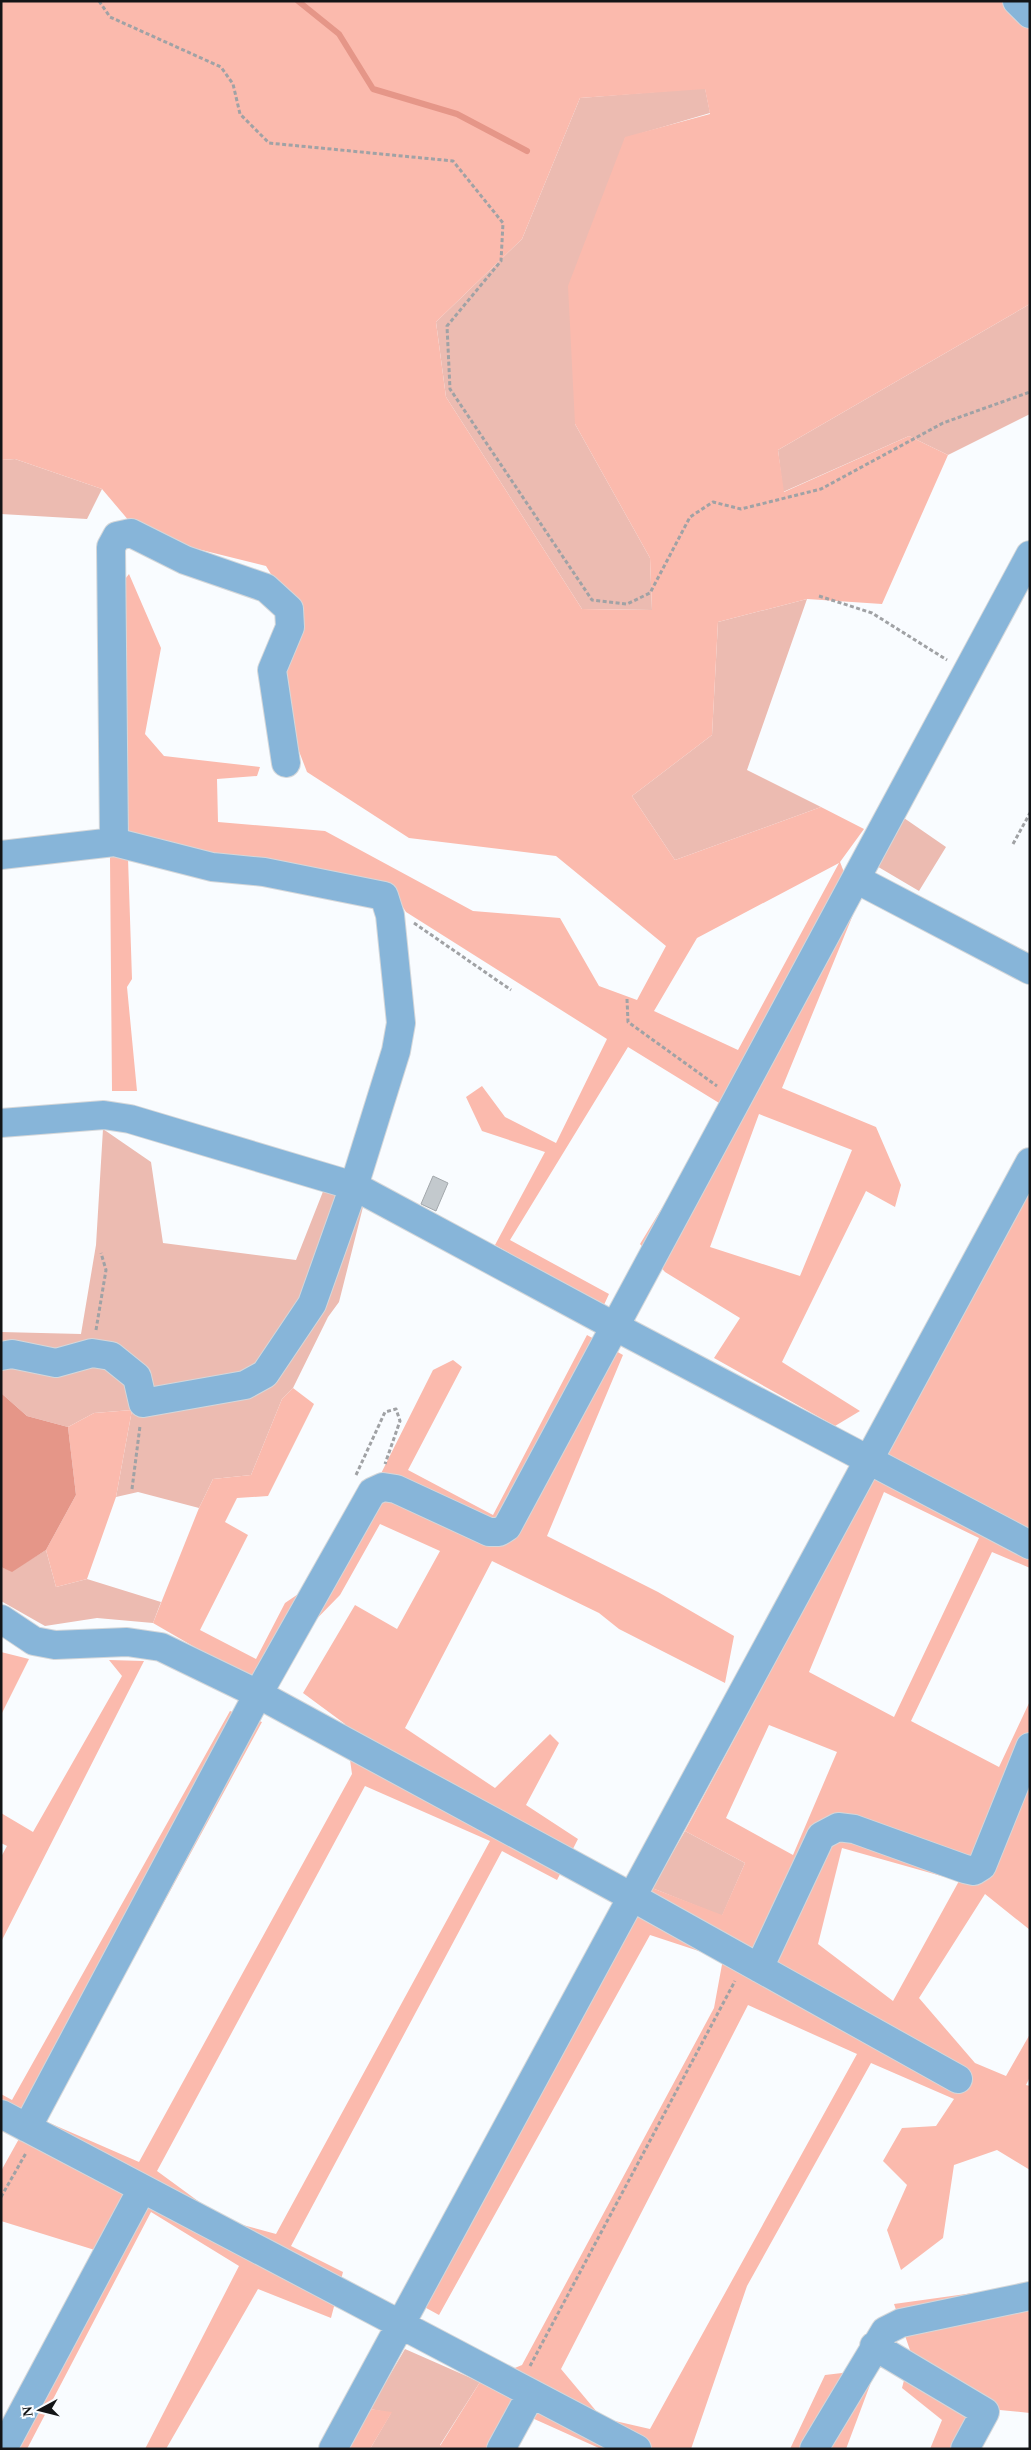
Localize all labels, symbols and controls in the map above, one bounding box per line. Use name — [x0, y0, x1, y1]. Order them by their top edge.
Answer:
north arrow — [15, 2385, 65, 2435]
text: N — [20, 2406, 36, 2417]

